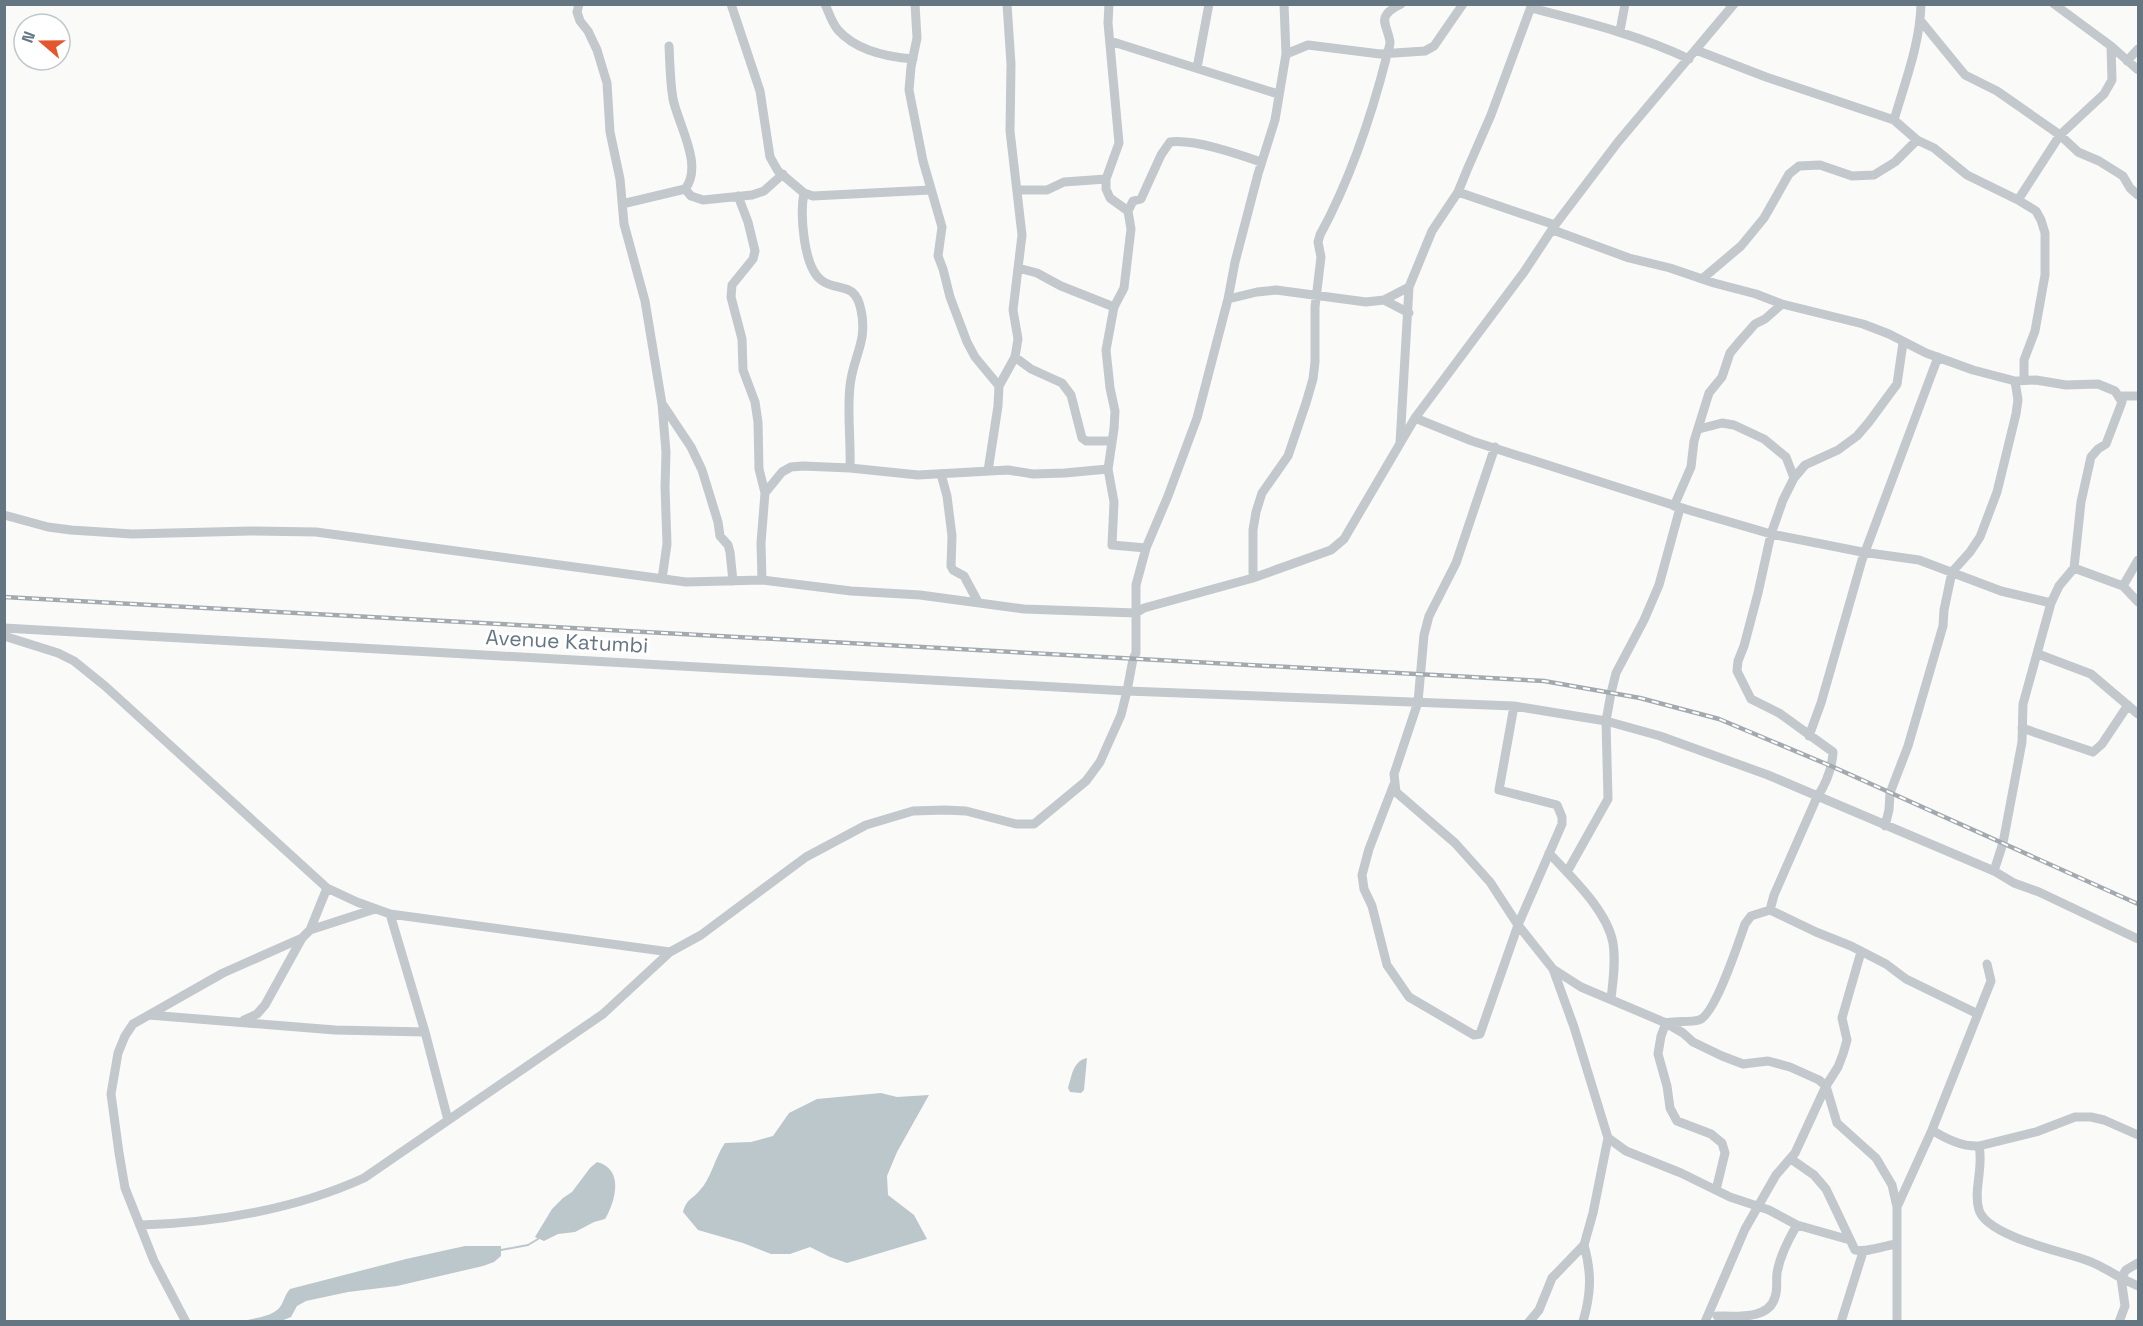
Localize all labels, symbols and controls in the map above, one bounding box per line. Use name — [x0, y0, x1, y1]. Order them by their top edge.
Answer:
north arrow — [12, 12, 72, 72]
text: N — [17, 28, 40, 46]
street label: Avenue Katumbi — [485, 623, 649, 659]

